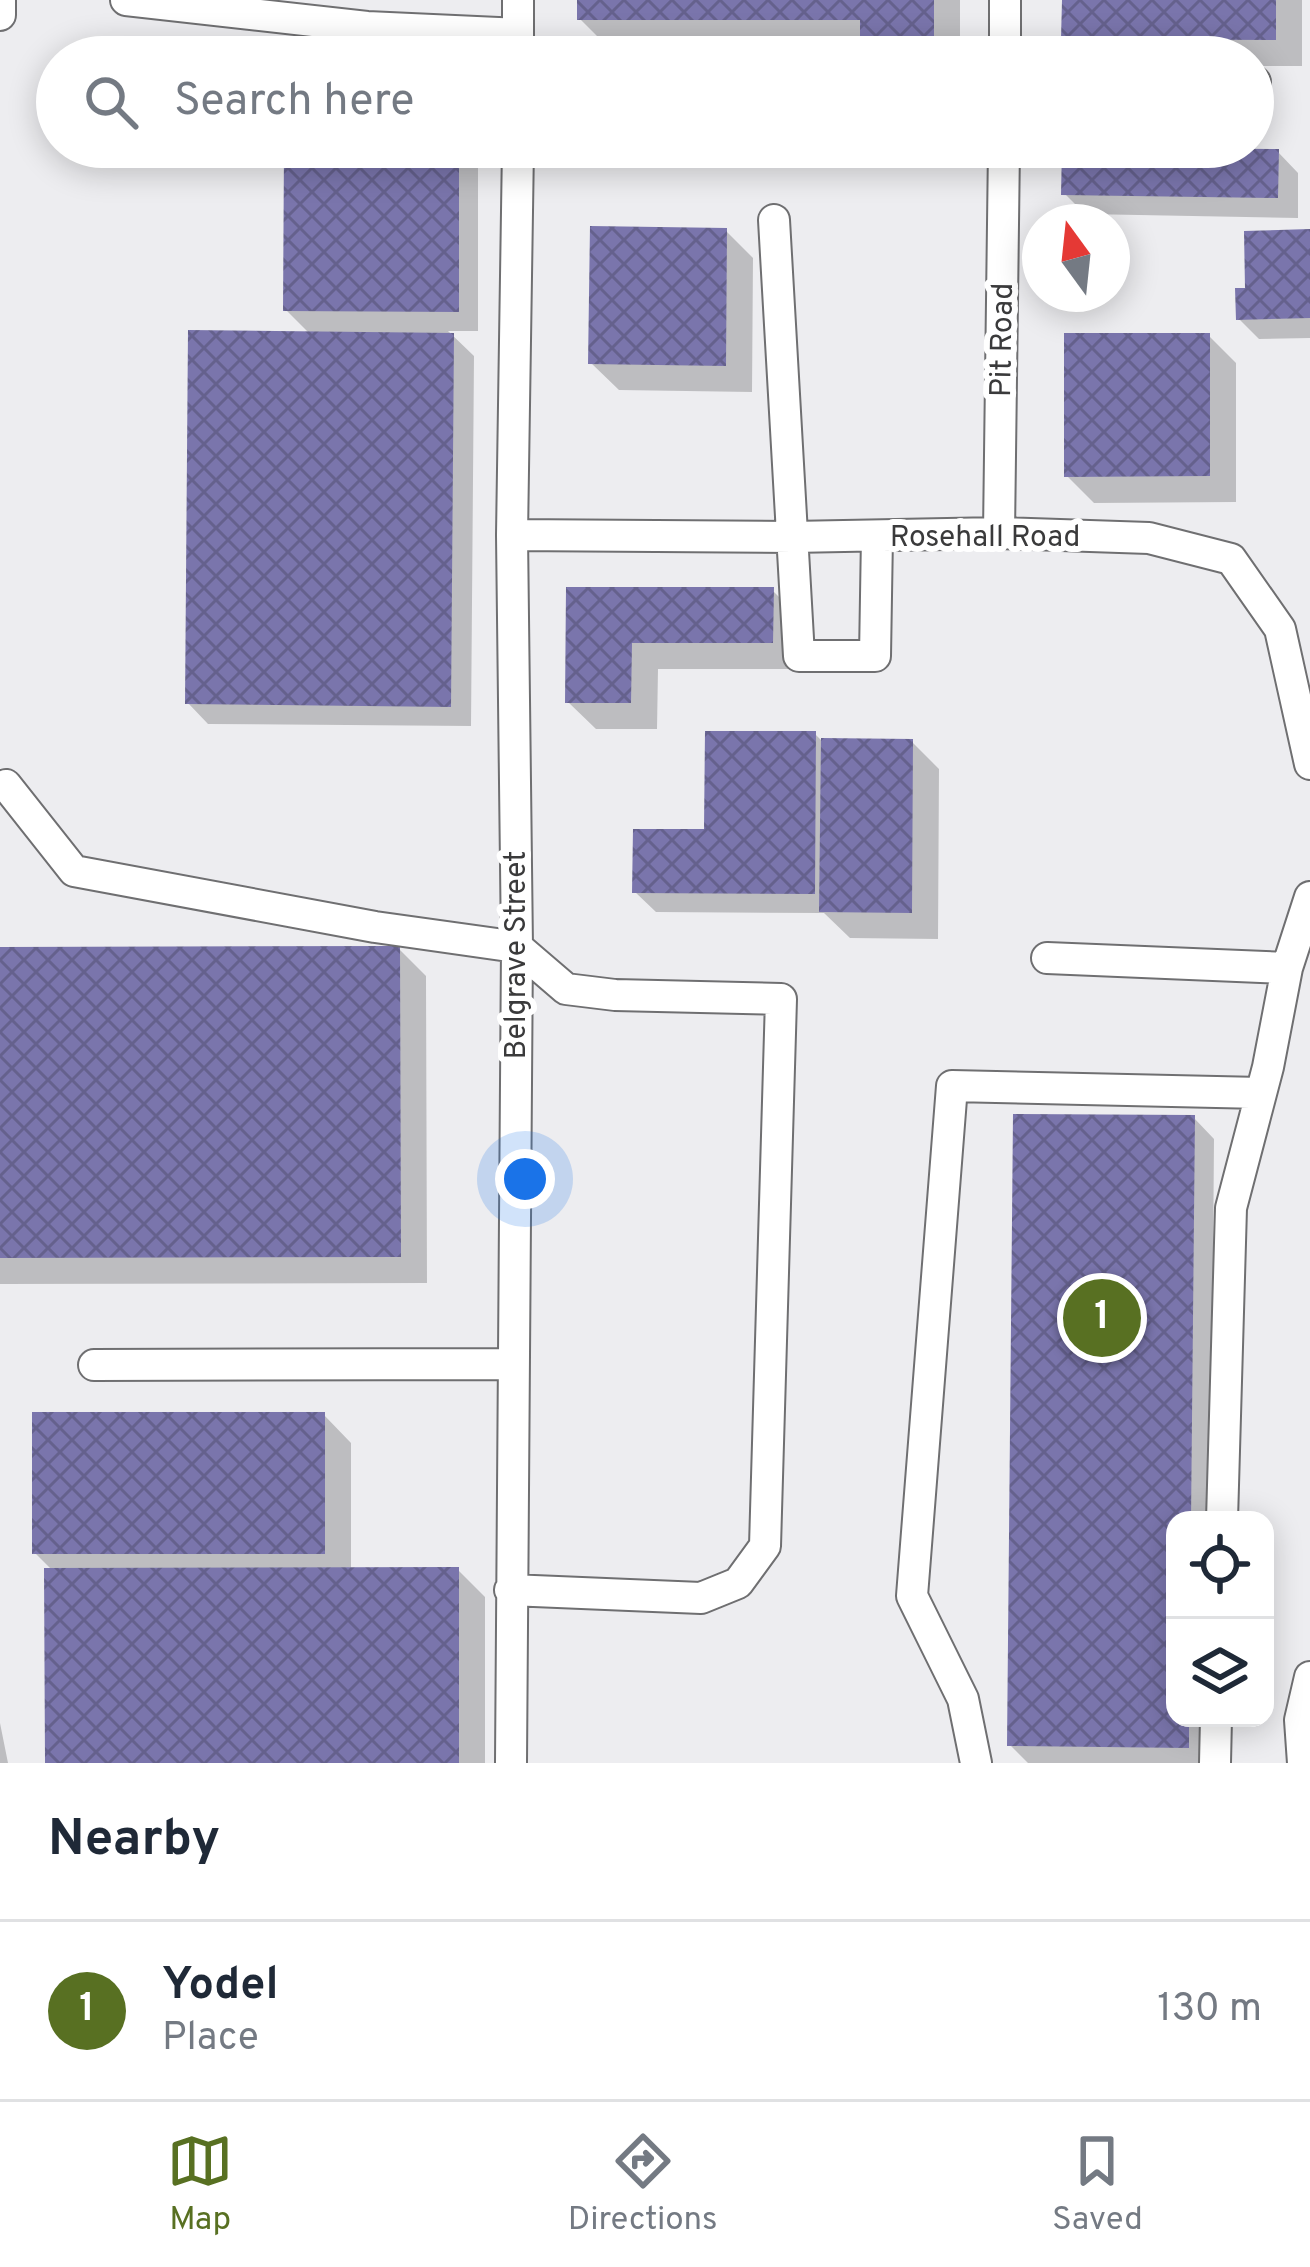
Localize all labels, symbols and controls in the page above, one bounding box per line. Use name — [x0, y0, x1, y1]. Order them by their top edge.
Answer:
search box — [36, 36, 1274, 168]
icon: search — [78, 69, 144, 135]
text: Search here — [174, 74, 414, 131]
north arrow — [1022, 204, 1130, 312]
street label: Pit Road — [984, 283, 1023, 398]
street label: Rosehall Road — [890, 520, 1080, 557]
street label: Belgrave Street — [499, 851, 536, 1059]
your location — [495, 1149, 555, 1209]
pin: 1 — [1063, 1273, 1141, 1363]
map controls — [1166, 1511, 1274, 1727]
button: locate — [1166, 1511, 1274, 1619]
button: layers — [1166, 1619, 1274, 1727]
text: Nearby — [48, 1809, 220, 1874]
text: Yodel — [162, 1958, 279, 2015]
text: 1 — [79, 1986, 95, 2035]
text: 130 m — [1157, 1986, 1262, 2035]
text: Place — [162, 2015, 259, 2064]
tab: Map — [167, 2128, 233, 2242]
tab: Directions — [568, 2128, 718, 2242]
tab: Saved — [1052, 2128, 1143, 2242]

